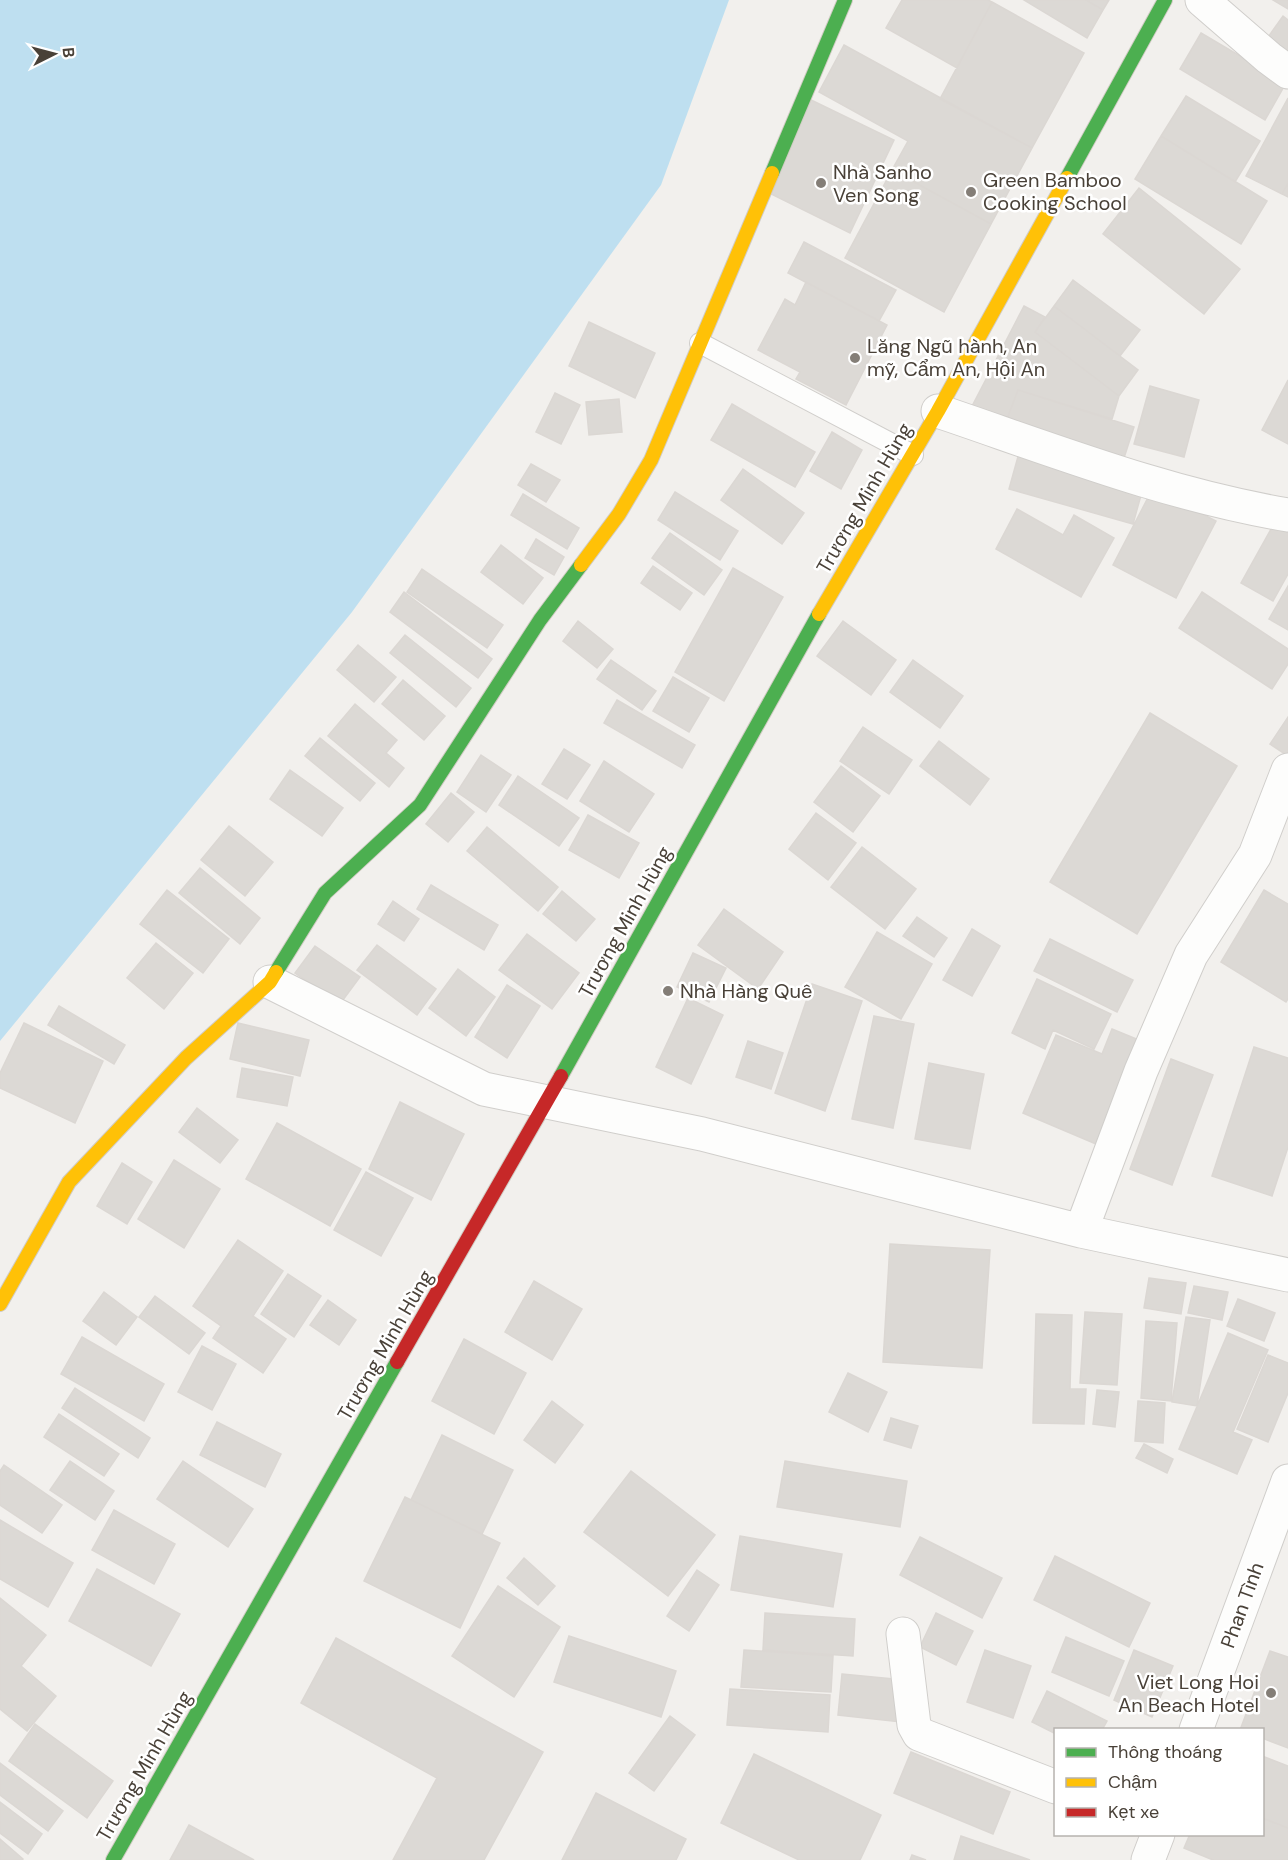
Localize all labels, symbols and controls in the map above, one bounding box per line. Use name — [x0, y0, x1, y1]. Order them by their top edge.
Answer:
north arrow — [24, 24, 84, 84]
text: B — [57, 46, 79, 59]
place label: Nhà Sanho Ven Song — [833, 159, 932, 208]
place label: Green Bamboo Cooking School — [983, 167, 1127, 216]
marker: Nhà Sanho Ven Song — [814, 176, 828, 190]
marker: Green Bamboo Cooking School — [964, 185, 978, 199]
place label: Lăng Ngũ hành, An mỹ, Cẩm An, Hội An — [867, 333, 1045, 382]
marker: Lăng Ngũ hành, An mỹ, Cẩm An, Hội An — [848, 351, 862, 365]
street label: Trương Minh Hùng — [810, 418, 918, 578]
street label: Trương Minh Hùng — [573, 842, 677, 1002]
place label: Nhà Hàng Quê — [680, 978, 812, 1004]
marker: Nhà Hàng Quê — [661, 984, 675, 998]
street label: Trương Minh Hùng — [331, 1265, 439, 1425]
street label: Phan Tình — [1214, 1559, 1270, 1651]
place label: Viet Long Hoi An Beach Hotel — [1118, 1669, 1259, 1718]
street label: Trương Minh Hùng — [90, 1686, 198, 1846]
marker: Viet Long Hoi An Beach Hotel — [1264, 1686, 1278, 1700]
legend — [1054, 1728, 1264, 1836]
text: Thông thoáng — [1108, 1740, 1223, 1764]
text: Chậm — [1108, 1770, 1157, 1794]
text: Kẹt xe — [1108, 1800, 1159, 1824]

